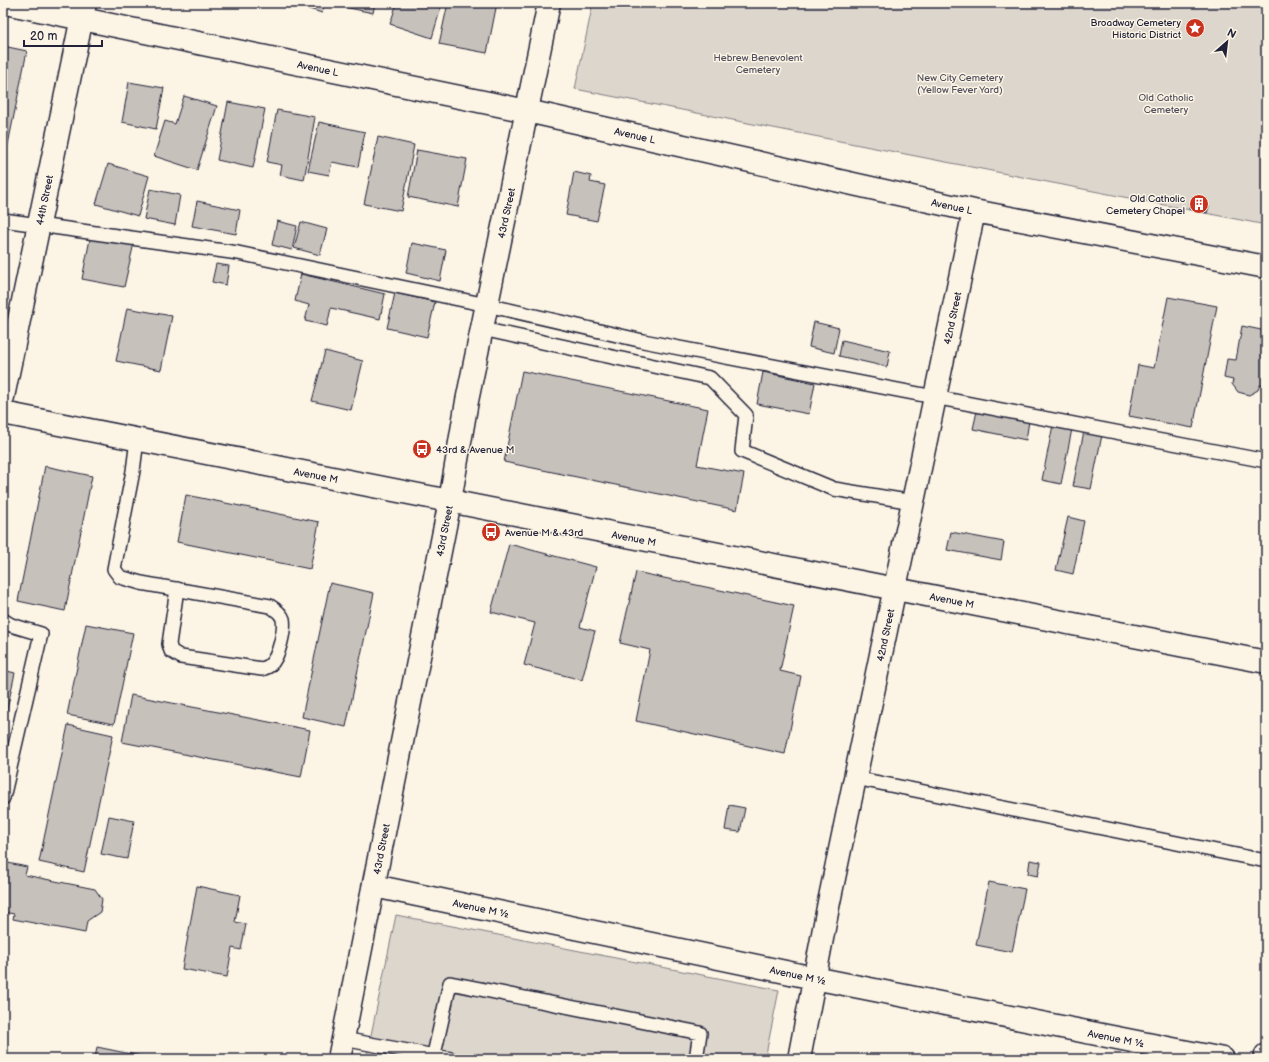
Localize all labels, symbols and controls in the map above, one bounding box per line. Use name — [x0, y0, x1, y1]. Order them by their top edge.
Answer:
place label: Broadway Cemetery Historic District — [1091, 17, 1181, 41]
place icon: Broadway Cemetery Historic District — [1184, 17, 1206, 39]
scale bar — [24, 22, 102, 48]
north arrow — [1207, 22, 1247, 62]
text: N — [1225, 26, 1238, 41]
text: 20 m — [30, 29, 57, 44]
park label: Hebrew Benevolent Cemetery — [713, 52, 803, 76]
street label: Avenue L — [296, 59, 340, 79]
park label: New City Cemetery (Yellow Fever Yard) — [917, 72, 1004, 96]
park label: Old Catholic Cemetery — [1138, 92, 1194, 116]
street label: Avenue L — [613, 125, 657, 147]
street label: 44th Street — [34, 174, 56, 226]
street label: 43rd Street — [496, 187, 518, 240]
place label: Old Catholic Cemetery Chapel — [1106, 193, 1185, 217]
building icon: Old Catholic Cemetery Chapel — [1188, 193, 1210, 215]
street label: Avenue L — [930, 197, 974, 217]
street label: 42nd Street — [942, 291, 964, 346]
bus stop icon: 43rd & Avenue M — [411, 438, 433, 460]
place label: 43rd & Avenue M — [436, 444, 514, 456]
street label: Avenue M — [293, 466, 339, 486]
street label: 43rd Street — [434, 505, 456, 558]
bus stop icon: Avenue M & 43rd — [480, 521, 502, 543]
place label: Avenue M & 43rd — [505, 527, 584, 539]
street label: Avenue M — [611, 529, 657, 549]
street label: Avenue M — [929, 591, 975, 611]
street label: 42nd Street — [875, 608, 897, 663]
street label: 43rd Street — [371, 823, 393, 876]
street label: Avenue M ½ — [452, 897, 510, 921]
street label: Avenue M ½ — [769, 964, 827, 988]
street label: Avenue M ½ — [1087, 1028, 1145, 1050]

